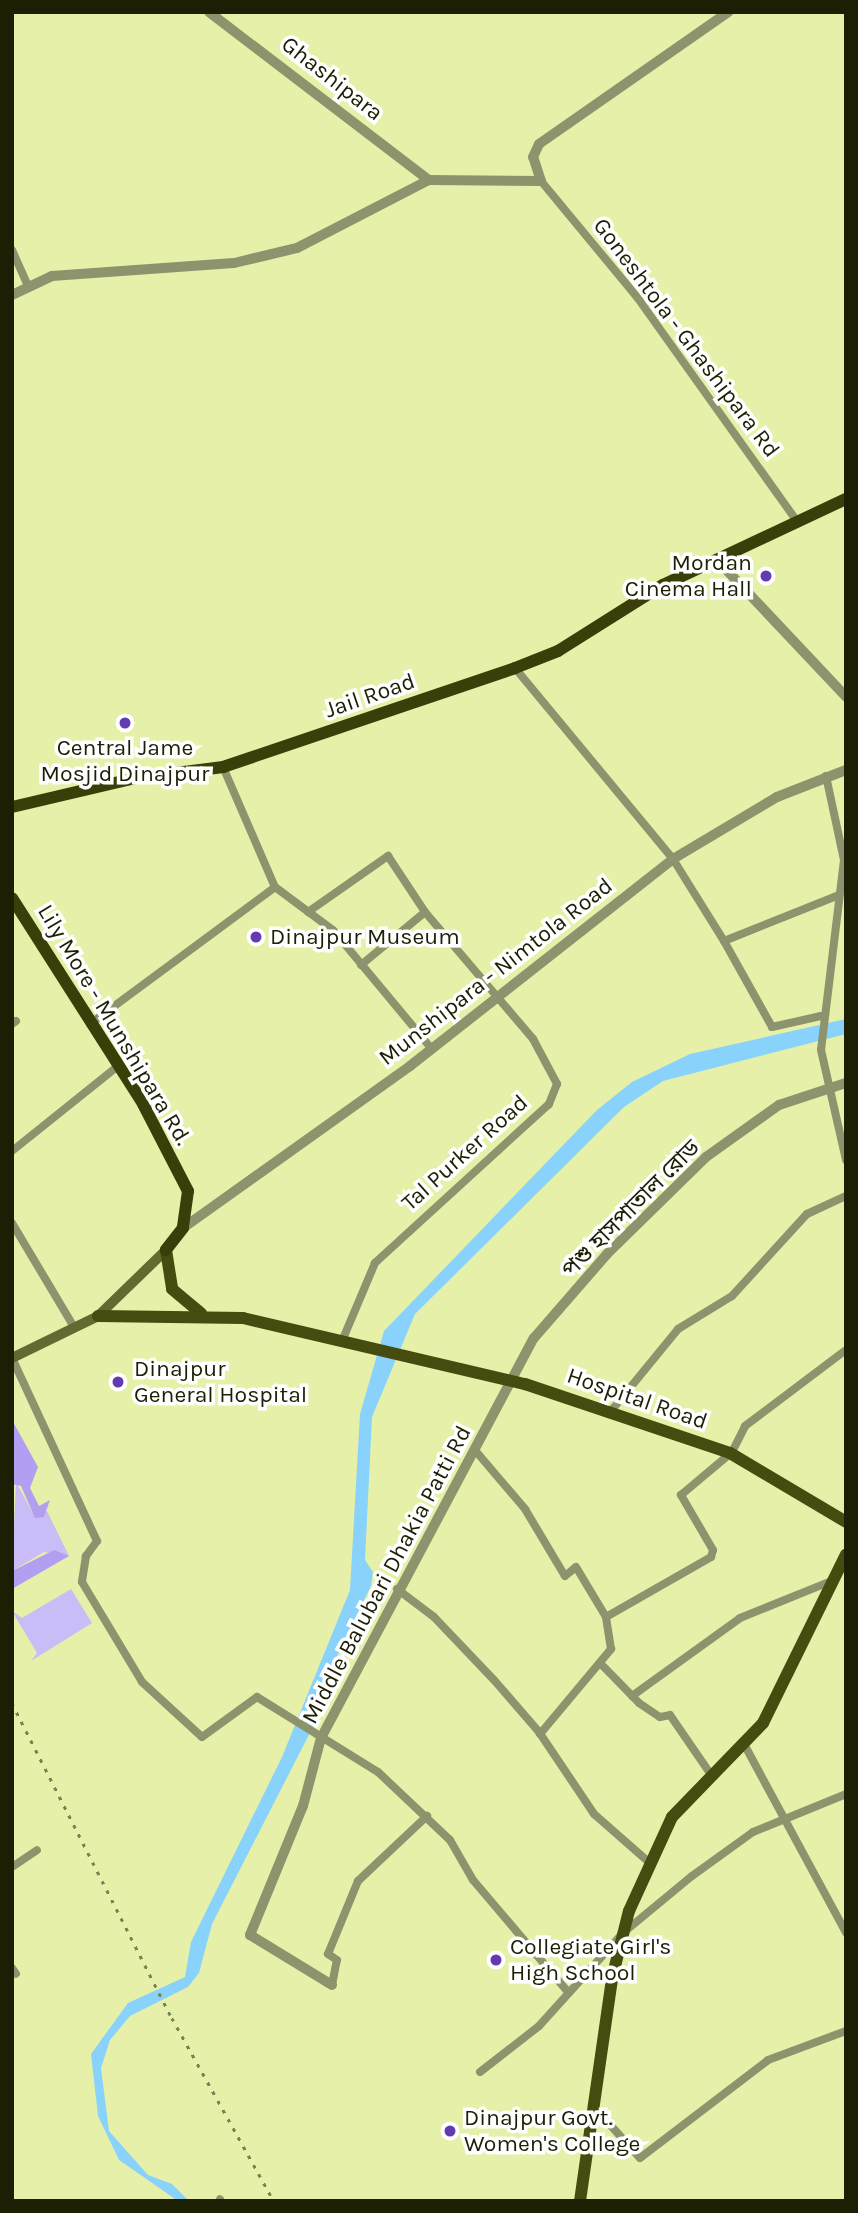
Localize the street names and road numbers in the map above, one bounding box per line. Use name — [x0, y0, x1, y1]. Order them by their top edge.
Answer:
street label: Ghashipara — [276, 31, 388, 127]
street label: Goneshtola - Ghashipara Rd — [587, 213, 785, 463]
street label: Jail Road — [321, 668, 419, 724]
street label: Munshipara - Nimtola Road — [374, 872, 618, 1072]
street label: Lily More - Munshipara Rd. — [31, 900, 197, 1150]
street label: Tal Purker Road — [396, 1089, 534, 1217]
street label: পশু হাসপাতাল রোড — [556, 1134, 706, 1284]
street label: Hospital Road — [563, 1362, 711, 1436]
street label: Middle Balubari Dhakia Patti Rd — [296, 1421, 478, 1729]

